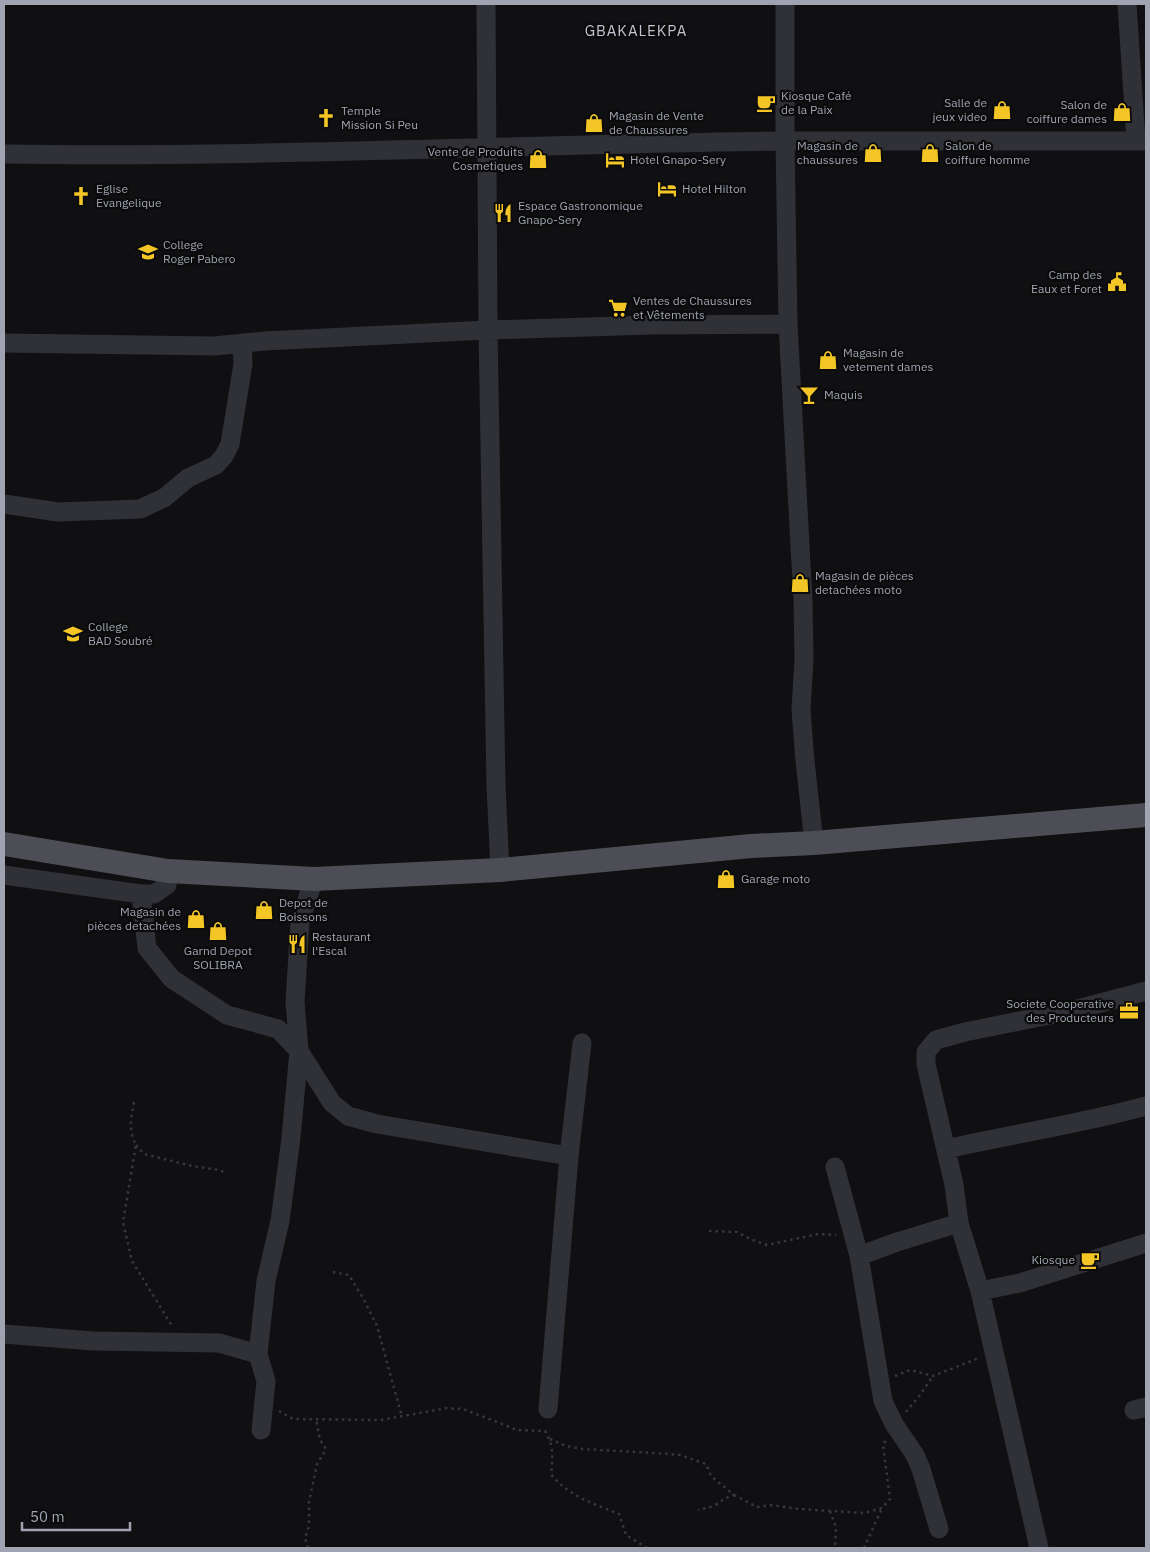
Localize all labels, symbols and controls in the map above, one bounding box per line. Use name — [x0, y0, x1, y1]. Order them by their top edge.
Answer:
district label: GBAKALEKPA — [585, 21, 687, 40]
place label: Kiosque Café de la Paix — [781, 88, 852, 117]
cafe icon: Kiosque Café de la Paix — [755, 92, 777, 114]
place label: Salle de jeux video — [933, 95, 987, 124]
place label: Salon de coiffure dames — [1027, 97, 1107, 126]
shop icon: Salle de jeux video — [991, 99, 1013, 121]
shop icon: Salon de coiffure dames — [1111, 101, 1133, 123]
place label: Temple Mission Si Peu — [341, 103, 418, 132]
church icon: Temple Mission Si Peu — [315, 107, 337, 129]
place label: Magasin de Vente de Chaussures — [609, 108, 704, 137]
shop icon: Magasin de Vente de Chaussures — [583, 112, 605, 134]
place label: Magasin de chaussures — [797, 138, 858, 167]
place label: Salon de coiffure homme — [945, 138, 1031, 167]
shop icon: Magasin de chaussures — [862, 142, 884, 164]
shop icon: Salon de coiffure homme — [919, 142, 941, 164]
place label: Vente de Produits Cosmetiques — [428, 144, 523, 173]
shop icon: Vente de Produits Cosmetiques — [527, 148, 549, 170]
hotel icon: Hotel Gnapo-Sery — [604, 149, 626, 171]
place label: Hotel Gnapo-Sery — [630, 152, 726, 167]
hotel icon: Hotel Hilton — [656, 178, 678, 200]
place label: Eglise Evangelique — [96, 181, 162, 210]
place label: Hotel Hilton — [682, 181, 746, 196]
church icon: Eglise Evangelique — [70, 185, 92, 207]
place label: Espace Gastronomique Gnapo-Sery — [518, 198, 643, 227]
restaurant icon: Espace Gastronomique Gnapo-Sery — [492, 202, 514, 224]
place label: College Roger Pabero — [163, 237, 236, 266]
school or university icon: College Roger Pabero — [137, 241, 159, 263]
place label: Camp des Eaux et Foret — [1031, 267, 1102, 296]
public building icon: Camp des Eaux et Foret — [1106, 271, 1128, 293]
place label: Ventes de Chaussures et Vêtements — [633, 293, 752, 322]
supermarket icon: Ventes de Chaussures et Vêtements — [607, 297, 629, 319]
place label: Magasin de vetement dames — [843, 345, 934, 374]
shop icon: Magasin de vetement dames — [817, 349, 839, 371]
bar icon: Maquis — [798, 384, 820, 406]
place label: Maquis — [824, 387, 863, 402]
place label: Magasin de pièces detachées moto — [815, 568, 914, 597]
shop icon: Magasin de pièces detachées moto — [789, 572, 811, 594]
place label: College BAD Soubré — [88, 619, 153, 648]
school or university icon: College BAD Soubré — [62, 623, 84, 645]
shop icon: Garage moto — [715, 868, 737, 890]
place label: Garage moto — [741, 871, 811, 886]
place label: Depot de Boissons — [279, 895, 328, 924]
shop icon: Depot de Boissons — [253, 899, 275, 921]
place label: Magasin de pièces detachées — [87, 904, 181, 933]
shop icon: Magasin de pièces detachées — [185, 908, 207, 930]
shop icon: Garnd Depot SOLIBRA — [207, 920, 229, 942]
place label: Restaurant l'Escal — [312, 929, 371, 958]
restaurant icon: Restaurant l'Escal — [286, 933, 308, 955]
place label: Garnd Depot SOLIBRA — [184, 943, 252, 972]
place label: Societe Cooperative des Producteurs — [1006, 996, 1114, 1025]
office icon: Societe Cooperative des Producteurs — [1118, 1000, 1140, 1022]
cafe icon: Kiosque — [1079, 1249, 1101, 1271]
place label: Kiosque — [1031, 1252, 1075, 1267]
scale bar — [22, 1500, 130, 1532]
text: 50 m — [30, 1507, 65, 1526]

